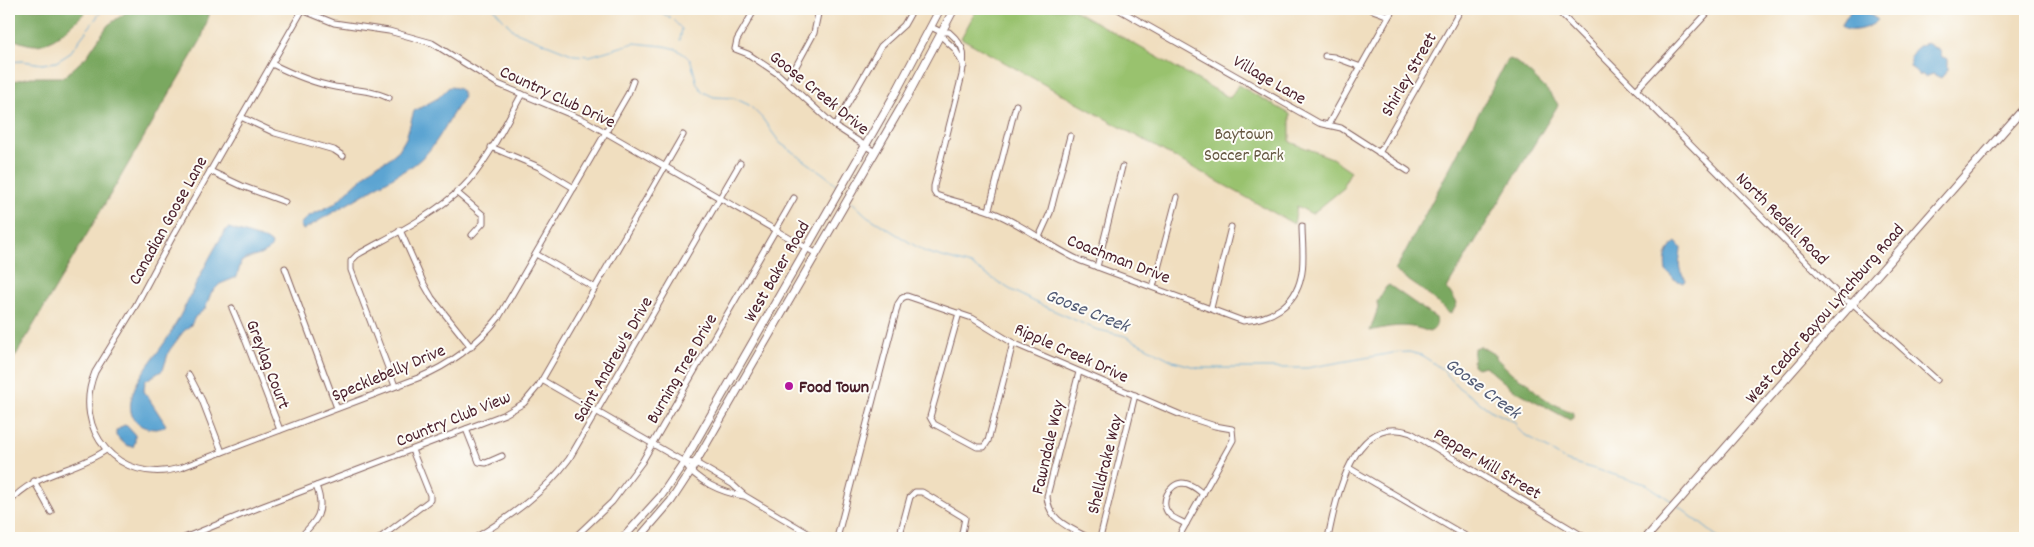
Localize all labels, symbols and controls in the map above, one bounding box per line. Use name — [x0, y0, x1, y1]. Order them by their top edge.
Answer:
street label: Shirley Street — [1376, 28, 1445, 122]
street label: Goose Creek Drive — [763, 46, 874, 142]
street label: Village Lane — [1227, 50, 1310, 112]
street label: Country Club Drive — [495, 60, 619, 136]
park label: Baytown Soccer Park — [1204, 123, 1284, 169]
street label: Canadian Goose Lane — [123, 152, 215, 290]
street label: North Redell Road — [1729, 168, 1833, 272]
street label: West Baker Road — [739, 217, 817, 328]
street label: West Cedar Bayou Lynchburg Road — [1740, 219, 1911, 410]
street label: Coachman Drive — [1063, 229, 1173, 292]
water label: Goose Creek — [1041, 283, 1135, 342]
street label: Saint Andrew's Drive — [568, 293, 660, 428]
street label: Burning Tree Drive — [641, 309, 725, 429]
street label: Greylag Court — [238, 317, 295, 413]
street label: Ripple Creek Drive — [1010, 318, 1132, 391]
street label: Specklebelly Drive — [328, 339, 450, 410]
water label: Goose Creek — [1439, 352, 1527, 428]
place label: Food Town — [799, 376, 869, 401]
marker: Food Town — [783, 380, 795, 392]
street label: Country Club View — [393, 386, 515, 455]
street label: Fawndale Way — [1026, 397, 1073, 497]
street label: Shelldrake Way — [1082, 412, 1131, 517]
street label: Pepper Mill Street — [1428, 423, 1546, 507]

